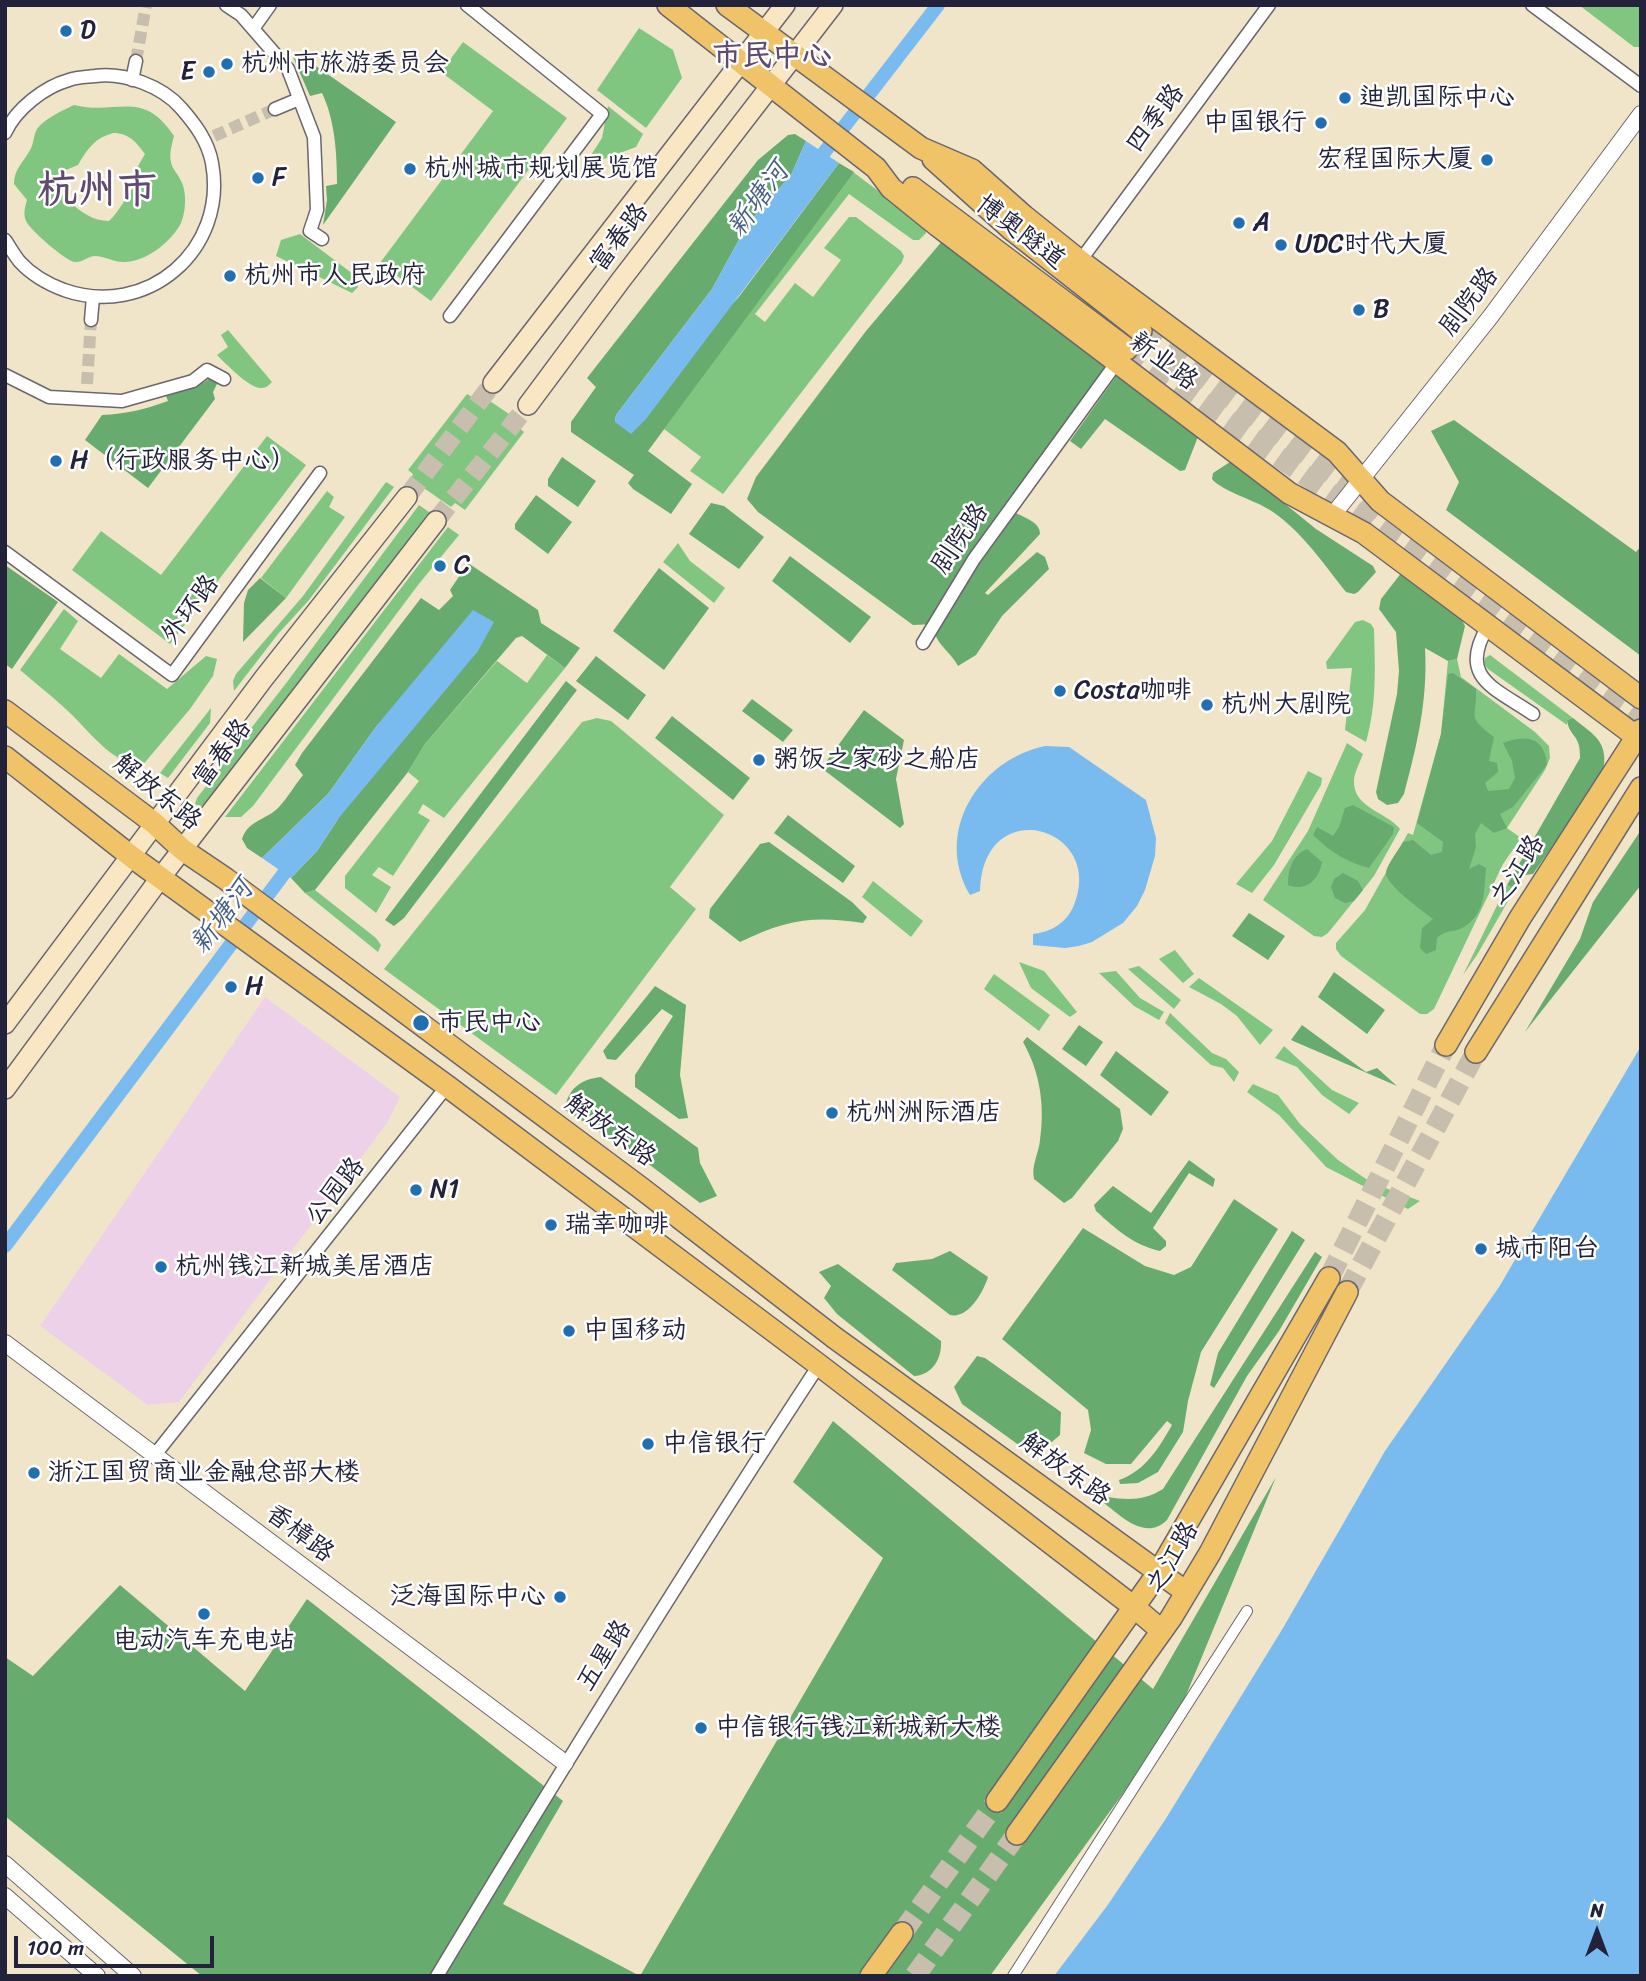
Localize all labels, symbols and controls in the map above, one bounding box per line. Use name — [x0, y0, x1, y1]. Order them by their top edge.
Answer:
place label: D — [80, 15, 96, 47]
marker: D — [58, 23, 74, 39]
district label: 市民中心 — [712, 39, 832, 75]
place label: 杭州市旅游委员会 — [241, 48, 449, 80]
place label: E — [181, 56, 195, 88]
marker: 杭州市旅游委员会 — [219, 56, 235, 72]
marker: E — [201, 64, 217, 80]
street label: 四季路 — [1120, 78, 1192, 160]
place label: 迪凯国际中心 — [1359, 82, 1515, 114]
marker: 迪凯国际中心 — [1337, 90, 1353, 106]
place label: 中国银行 — [1203, 107, 1307, 139]
marker: 中国银行 — [1313, 115, 1329, 131]
place label: 宏程国际大厦 — [1317, 144, 1473, 176]
marker: 宏程国际大厦 — [1479, 152, 1495, 168]
place label: 杭州城市规划展览馆 — [424, 153, 658, 185]
water label: 新塘河 — [721, 156, 797, 244]
marker: 杭州城市规划展览馆 — [402, 161, 418, 177]
place label: F — [272, 162, 286, 194]
district label: 杭州市 — [37, 168, 157, 216]
marker: F — [250, 170, 266, 186]
street label: 博奥隧道 — [969, 189, 1071, 277]
street label: 富春路 — [584, 197, 656, 279]
place label: A — [1253, 207, 1270, 239]
marker: A — [1231, 215, 1247, 231]
place label: UDC时代大厦 — [1295, 229, 1448, 261]
marker: UDC时代大厦 — [1273, 237, 1289, 253]
place label: 杭州市人民政府 — [244, 260, 426, 292]
street label: 剧院路 — [1434, 261, 1506, 343]
marker: 杭州市人民政府 — [222, 268, 238, 284]
place label: B — [1373, 294, 1389, 326]
marker: B — [1351, 302, 1367, 318]
street label: 新业路 — [1122, 326, 1204, 398]
place label: H（行政服务中心） — [70, 445, 296, 477]
marker: H（行政服务中心） — [48, 453, 64, 469]
street label: 剧院路 — [926, 498, 996, 580]
place label: C — [454, 550, 470, 582]
marker: C — [432, 558, 448, 574]
street label: 外环路 — [155, 569, 227, 651]
place label: Costa咖啡 — [1074, 675, 1192, 707]
marker: Costa咖啡 — [1052, 683, 1068, 699]
place label: 杭州大剧院 — [1221, 689, 1351, 721]
marker: 杭州大剧院 — [1199, 697, 1215, 713]
street label: 富春路 — [187, 713, 259, 795]
place label: 粥饭之家砂之船店 — [773, 744, 981, 776]
street label: 解放东路 — [107, 748, 207, 838]
marker: 粥饭之家砂之船店 — [751, 752, 767, 768]
street label: 之江路 — [1484, 830, 1552, 912]
water label: 新塘河 — [184, 873, 262, 961]
place label: H — [245, 971, 263, 1003]
marker: H — [223, 979, 239, 995]
place label: 市民中心 — [437, 1007, 541, 1039]
marker: 市民中心 — [411, 1013, 431, 1033]
street label: 解放东路 — [559, 1088, 661, 1174]
place label: 杭州洲际酒店 — [846, 1097, 1002, 1129]
marker: 杭州洲际酒店 — [824, 1105, 840, 1121]
street label: 公园路 — [300, 1152, 372, 1232]
place label: N1 — [430, 1174, 459, 1206]
marker: N1 — [408, 1182, 424, 1198]
place label: 瑞幸咖啡 — [565, 1209, 669, 1241]
marker: 瑞幸咖啡 — [543, 1217, 559, 1233]
place label: 城市阳台 — [1495, 1233, 1599, 1265]
marker: 城市阳台 — [1473, 1241, 1489, 1257]
place label: 杭州钱江新城美居酒店 — [175, 1251, 435, 1283]
marker: 杭州钱江新城美居酒店 — [153, 1259, 169, 1275]
place label: 中国移动 — [583, 1315, 687, 1347]
marker: 中国移动 — [561, 1323, 577, 1339]
street label: 解放东路 — [1014, 1427, 1116, 1513]
place label: 中信银行 — [662, 1428, 766, 1460]
marker: 中信银行 — [640, 1436, 656, 1452]
place label: 浙江国贸商业金融总部大楼 — [48, 1457, 360, 1489]
marker: 浙江国贸商业金融总部大楼 — [26, 1465, 42, 1481]
street label: 香樟路 — [258, 1498, 340, 1570]
street label: 之江路 — [1140, 1516, 1206, 1600]
place label: 泛海国际中心 — [390, 1581, 546, 1613]
marker: 泛海国际中心 — [552, 1589, 568, 1605]
marker: 电动汽车充电站 — [196, 1606, 212, 1622]
street label: 五星路 — [571, 1615, 639, 1697]
place label: 电动汽车充电站 — [113, 1625, 295, 1657]
place label: 中信银行钱江新城新大楼 — [715, 1712, 1001, 1744]
marker: 中信银行钱江新城新大楼 — [693, 1720, 709, 1736]
text: N — [1590, 1894, 1604, 1927]
north arrow — [1562, 1897, 1632, 1967]
scale bar — [18, 1922, 217, 1966]
text: 100 m — [27, 1929, 84, 1967]

